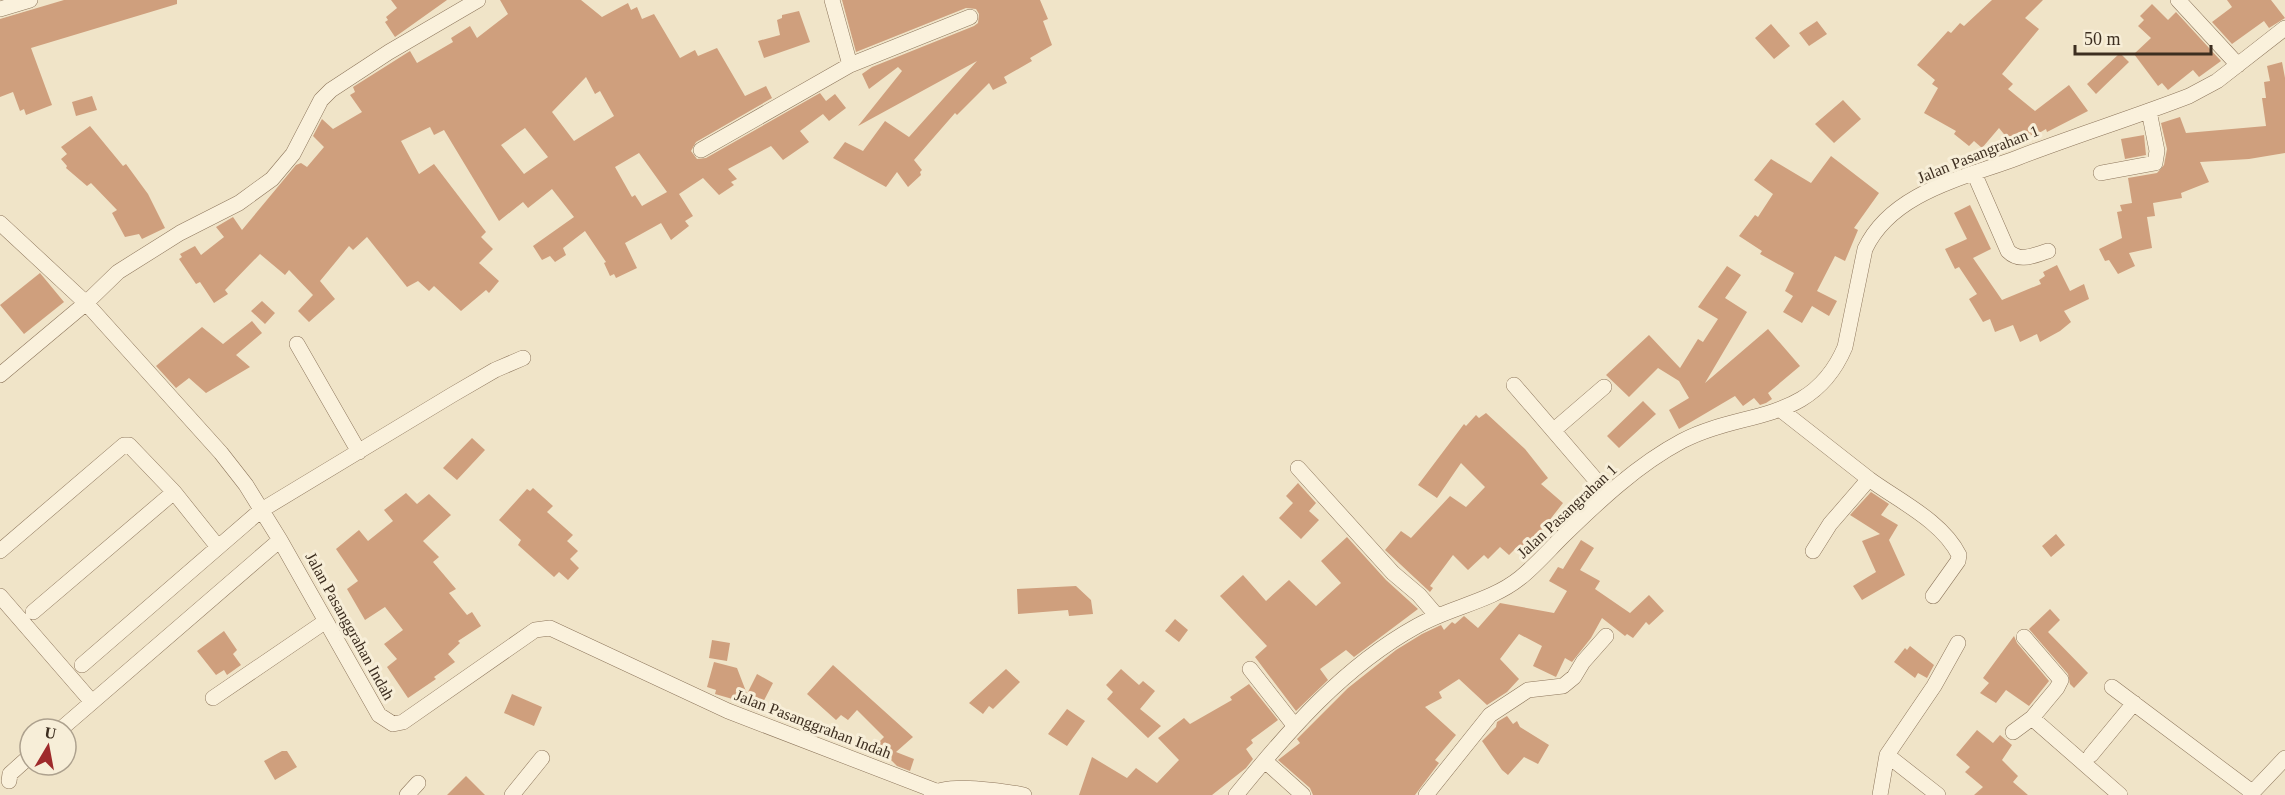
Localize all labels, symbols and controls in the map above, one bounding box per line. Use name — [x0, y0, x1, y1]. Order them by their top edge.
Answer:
scale bar — [2075, 18, 2212, 56]
text: 50 m — [2084, 29, 2121, 49]
street label: Jalan Pasangrahan 1 — [1915, 122, 2042, 187]
street label: Jalan Pasangrahan 1 — [1514, 461, 1621, 562]
street label: Jalan Pasanggrahan Indah — [301, 549, 398, 703]
street label: Jalan Pasanggrahan Indah — [732, 686, 894, 763]
north arrow — [18, 717, 78, 777]
text: U — [43, 723, 58, 742]

